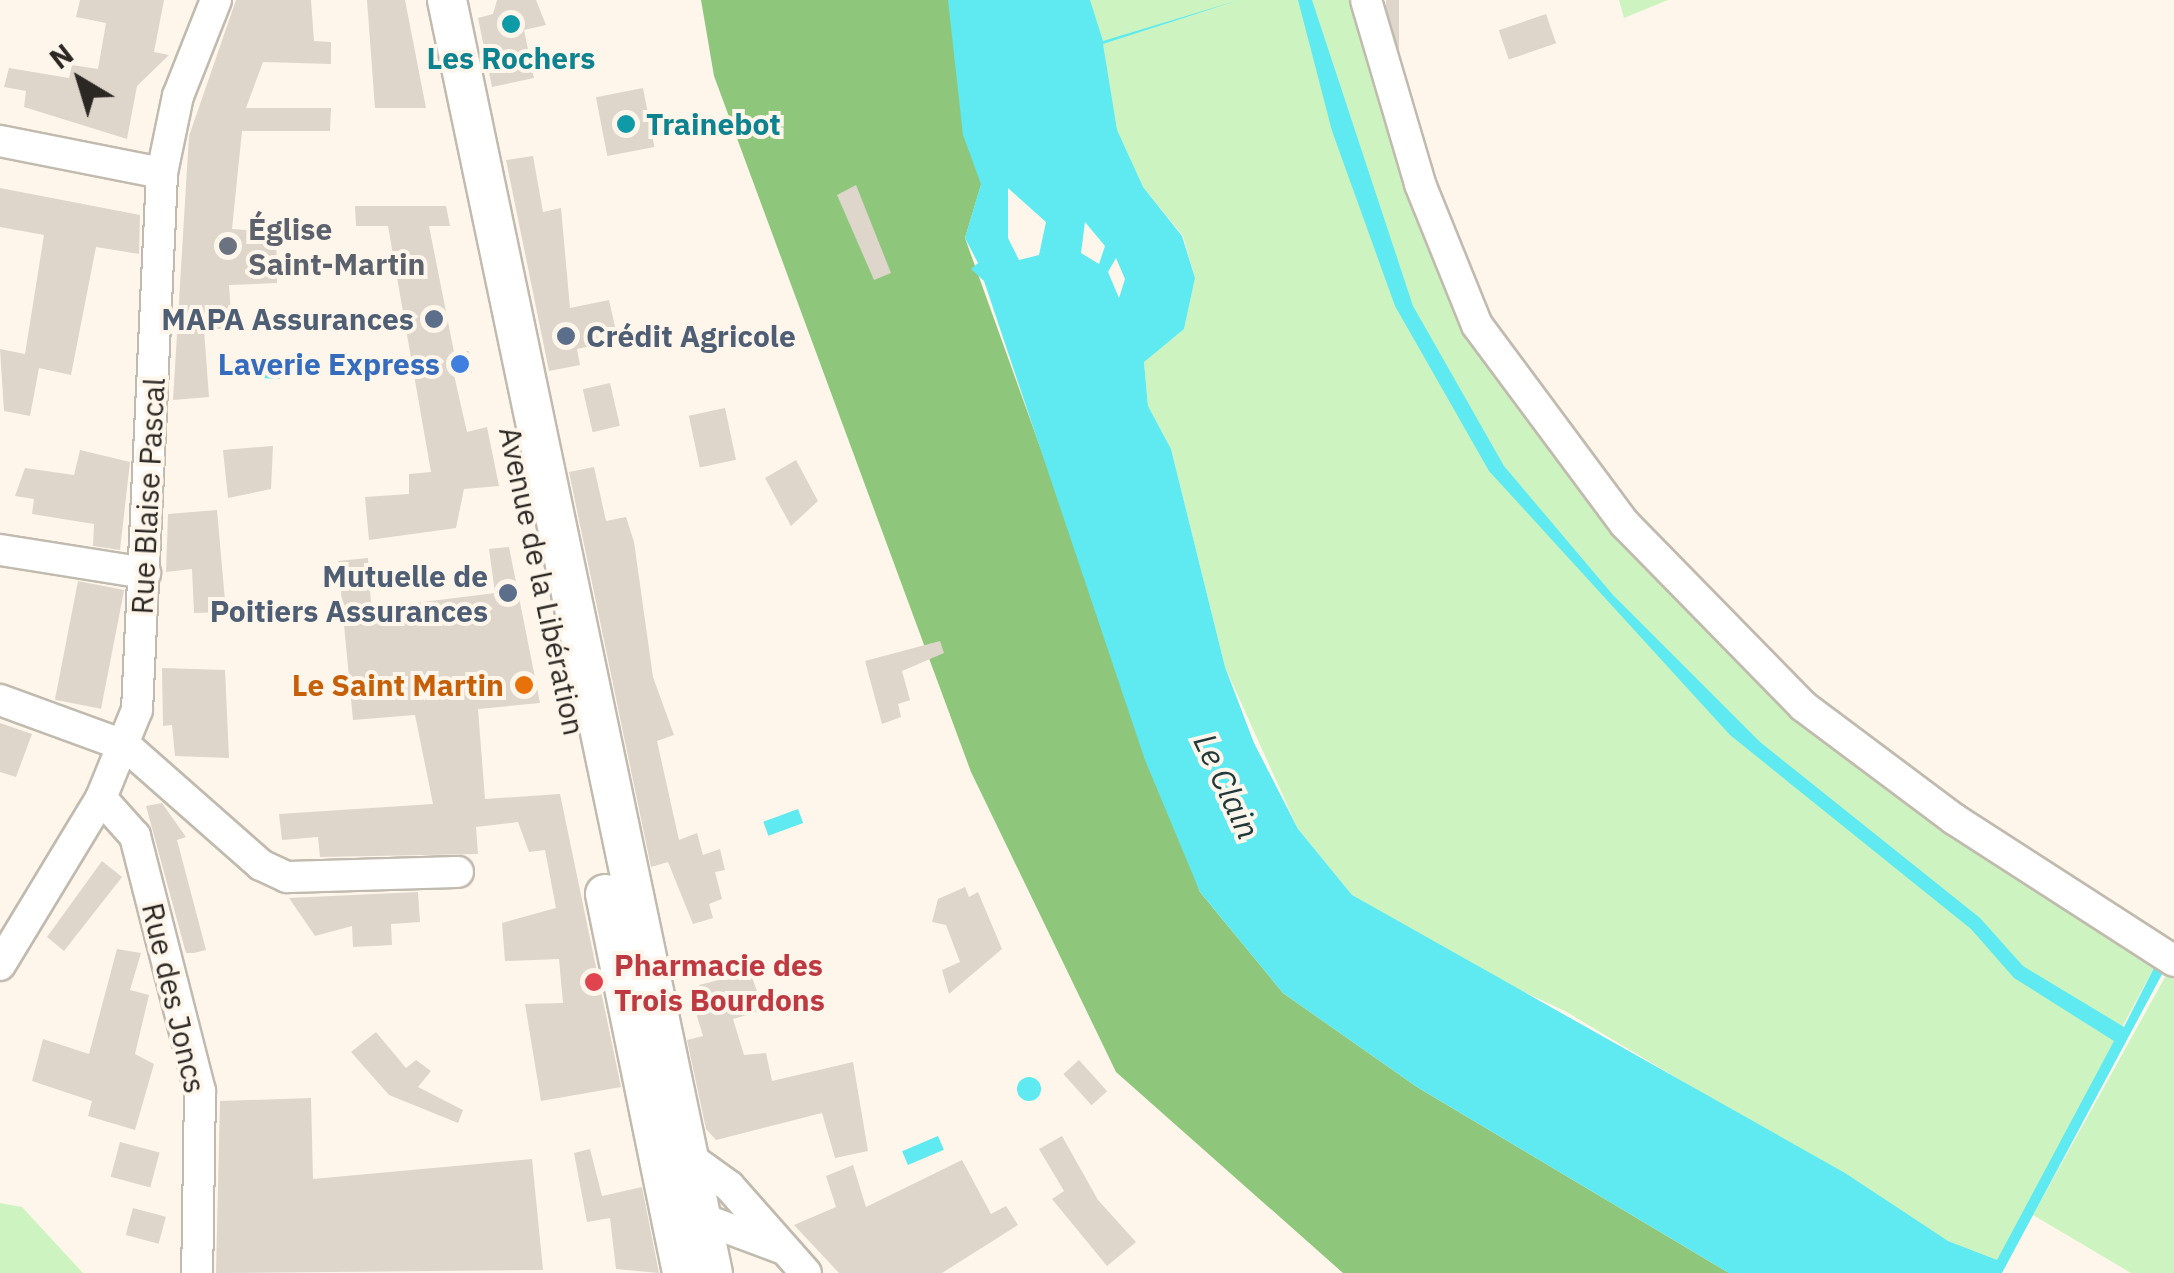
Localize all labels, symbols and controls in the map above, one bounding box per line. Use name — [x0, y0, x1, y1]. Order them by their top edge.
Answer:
marker: Les Rochers — [500, 13, 522, 35]
north arrow — [30, 30, 130, 130]
text: N — [42, 35, 81, 77]
place label: Les Rochers — [427, 40, 595, 76]
place label: Trainebot — [646, 106, 781, 142]
marker: Trainebot — [615, 113, 637, 135]
place label: Église Saint-Martin — [248, 211, 425, 282]
marker: Église Saint-Martin — [217, 235, 239, 257]
place label: MAPA Assurances — [161, 301, 414, 337]
marker: MAPA Assurances — [423, 308, 445, 330]
place label: Crédit Agricole — [586, 318, 796, 354]
marker: Crédit Agricole — [555, 325, 577, 347]
place label: Laverie Express — [218, 346, 440, 382]
marker: Laverie Express — [449, 353, 471, 375]
street label: Rue Blaise Pascal — [124, 377, 172, 615]
street label: Avenue de la Libération — [492, 423, 592, 739]
place label: Mutuelle de Poitiers Assurances — [210, 558, 488, 628]
marker: Mutuelle de Poitiers Assurances — [497, 582, 519, 604]
place label: Le Saint Martin — [292, 667, 504, 703]
marker: Le Saint Martin — [513, 674, 535, 696]
water label: Le Clain — [1186, 727, 1268, 845]
street label: Rue des Joncs — [135, 899, 213, 1097]
place label: Pharmacie des Trois Bourdons — [614, 947, 825, 1018]
marker: Pharmacie des Trois Bourdons — [583, 971, 605, 993]

